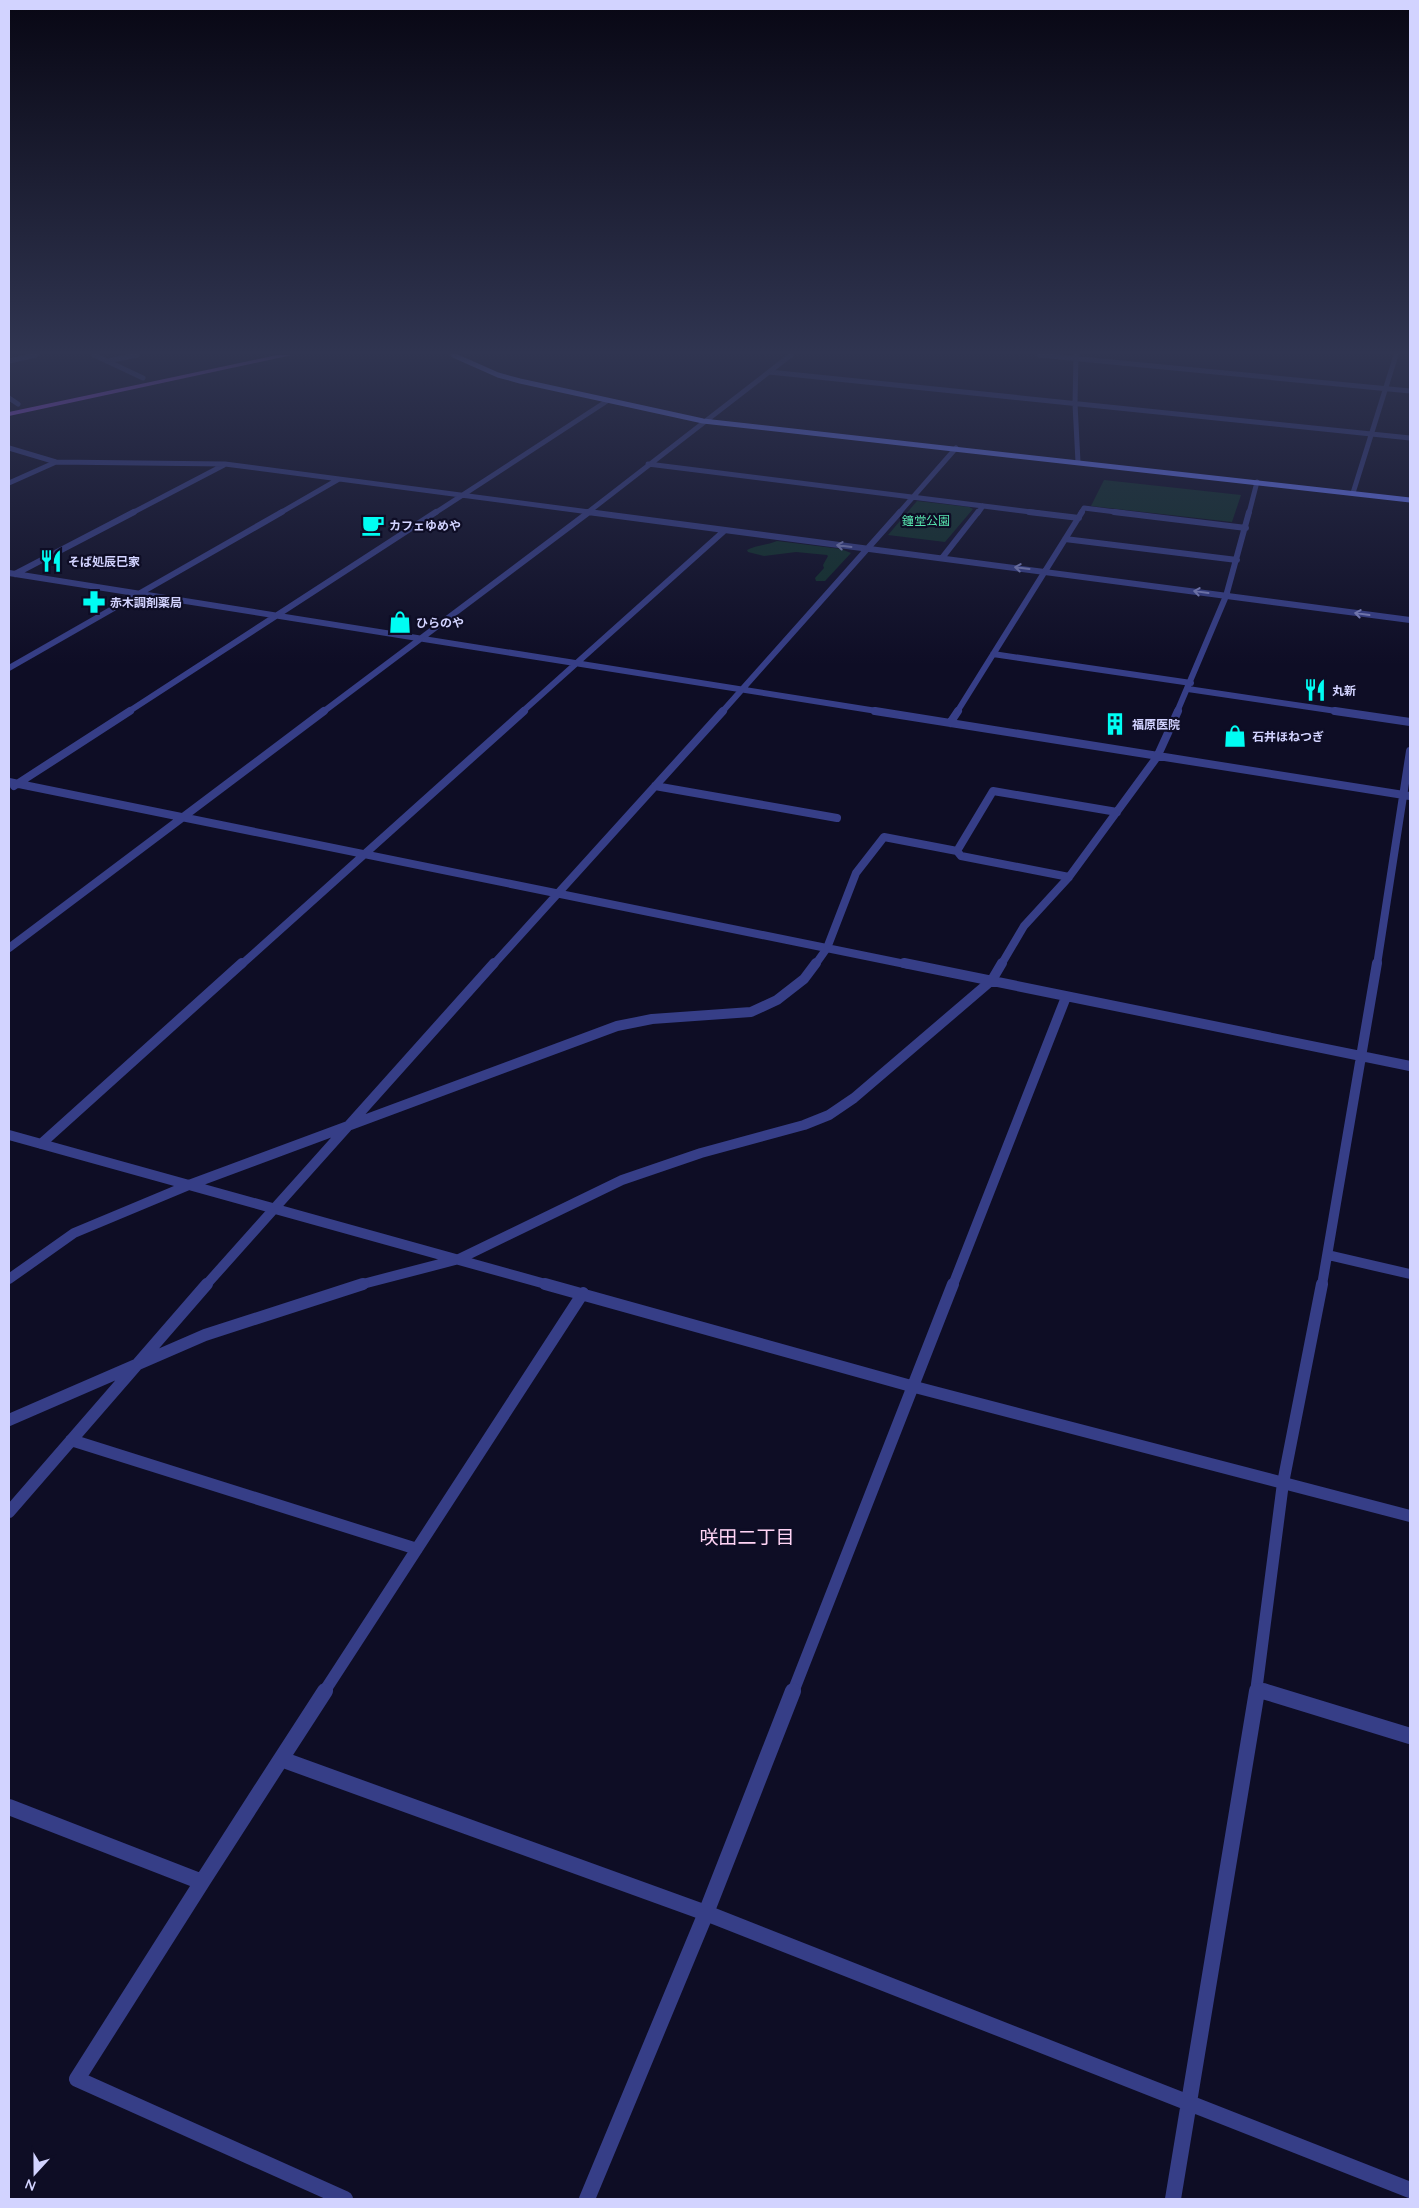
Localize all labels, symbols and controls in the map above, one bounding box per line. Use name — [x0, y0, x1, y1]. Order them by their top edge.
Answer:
cafe icon: カフェゆめや — [360, 512, 386, 538]
park label: 鐘堂公園 — [902, 513, 950, 528]
place label: カフェゆめや — [389, 518, 461, 533]
one-way arrow — [836, 541, 852, 551]
restaurant icon: そば処辰巳家 — [38, 548, 64, 574]
place label: そば処辰巳家 — [68, 554, 140, 569]
one-way arrow — [1015, 563, 1031, 573]
one-way arrow — [1193, 587, 1209, 597]
pharmacy icon: 赤木調剤薬局 — [81, 589, 107, 615]
place label: 赤木調剤薬局 — [110, 595, 182, 610]
shop icon: ひらのや — [387, 609, 413, 635]
one-way arrow — [1354, 609, 1370, 619]
place label: ひらのや — [416, 615, 464, 630]
restaurant icon: 丸新 — [1302, 677, 1328, 703]
place label: 丸新 — [1332, 683, 1356, 698]
building icon: 福原医院 — [1102, 711, 1128, 737]
place label: 福原医院 — [1132, 717, 1180, 732]
shop icon: 石井ほねつぎ — [1222, 723, 1248, 749]
place label: 石井ほねつぎ — [1252, 729, 1324, 744]
district label: 咲田二丁目 — [699, 1525, 795, 1549]
north arrow — [10, 2148, 60, 2198]
text: N — [22, 2175, 38, 2195]

